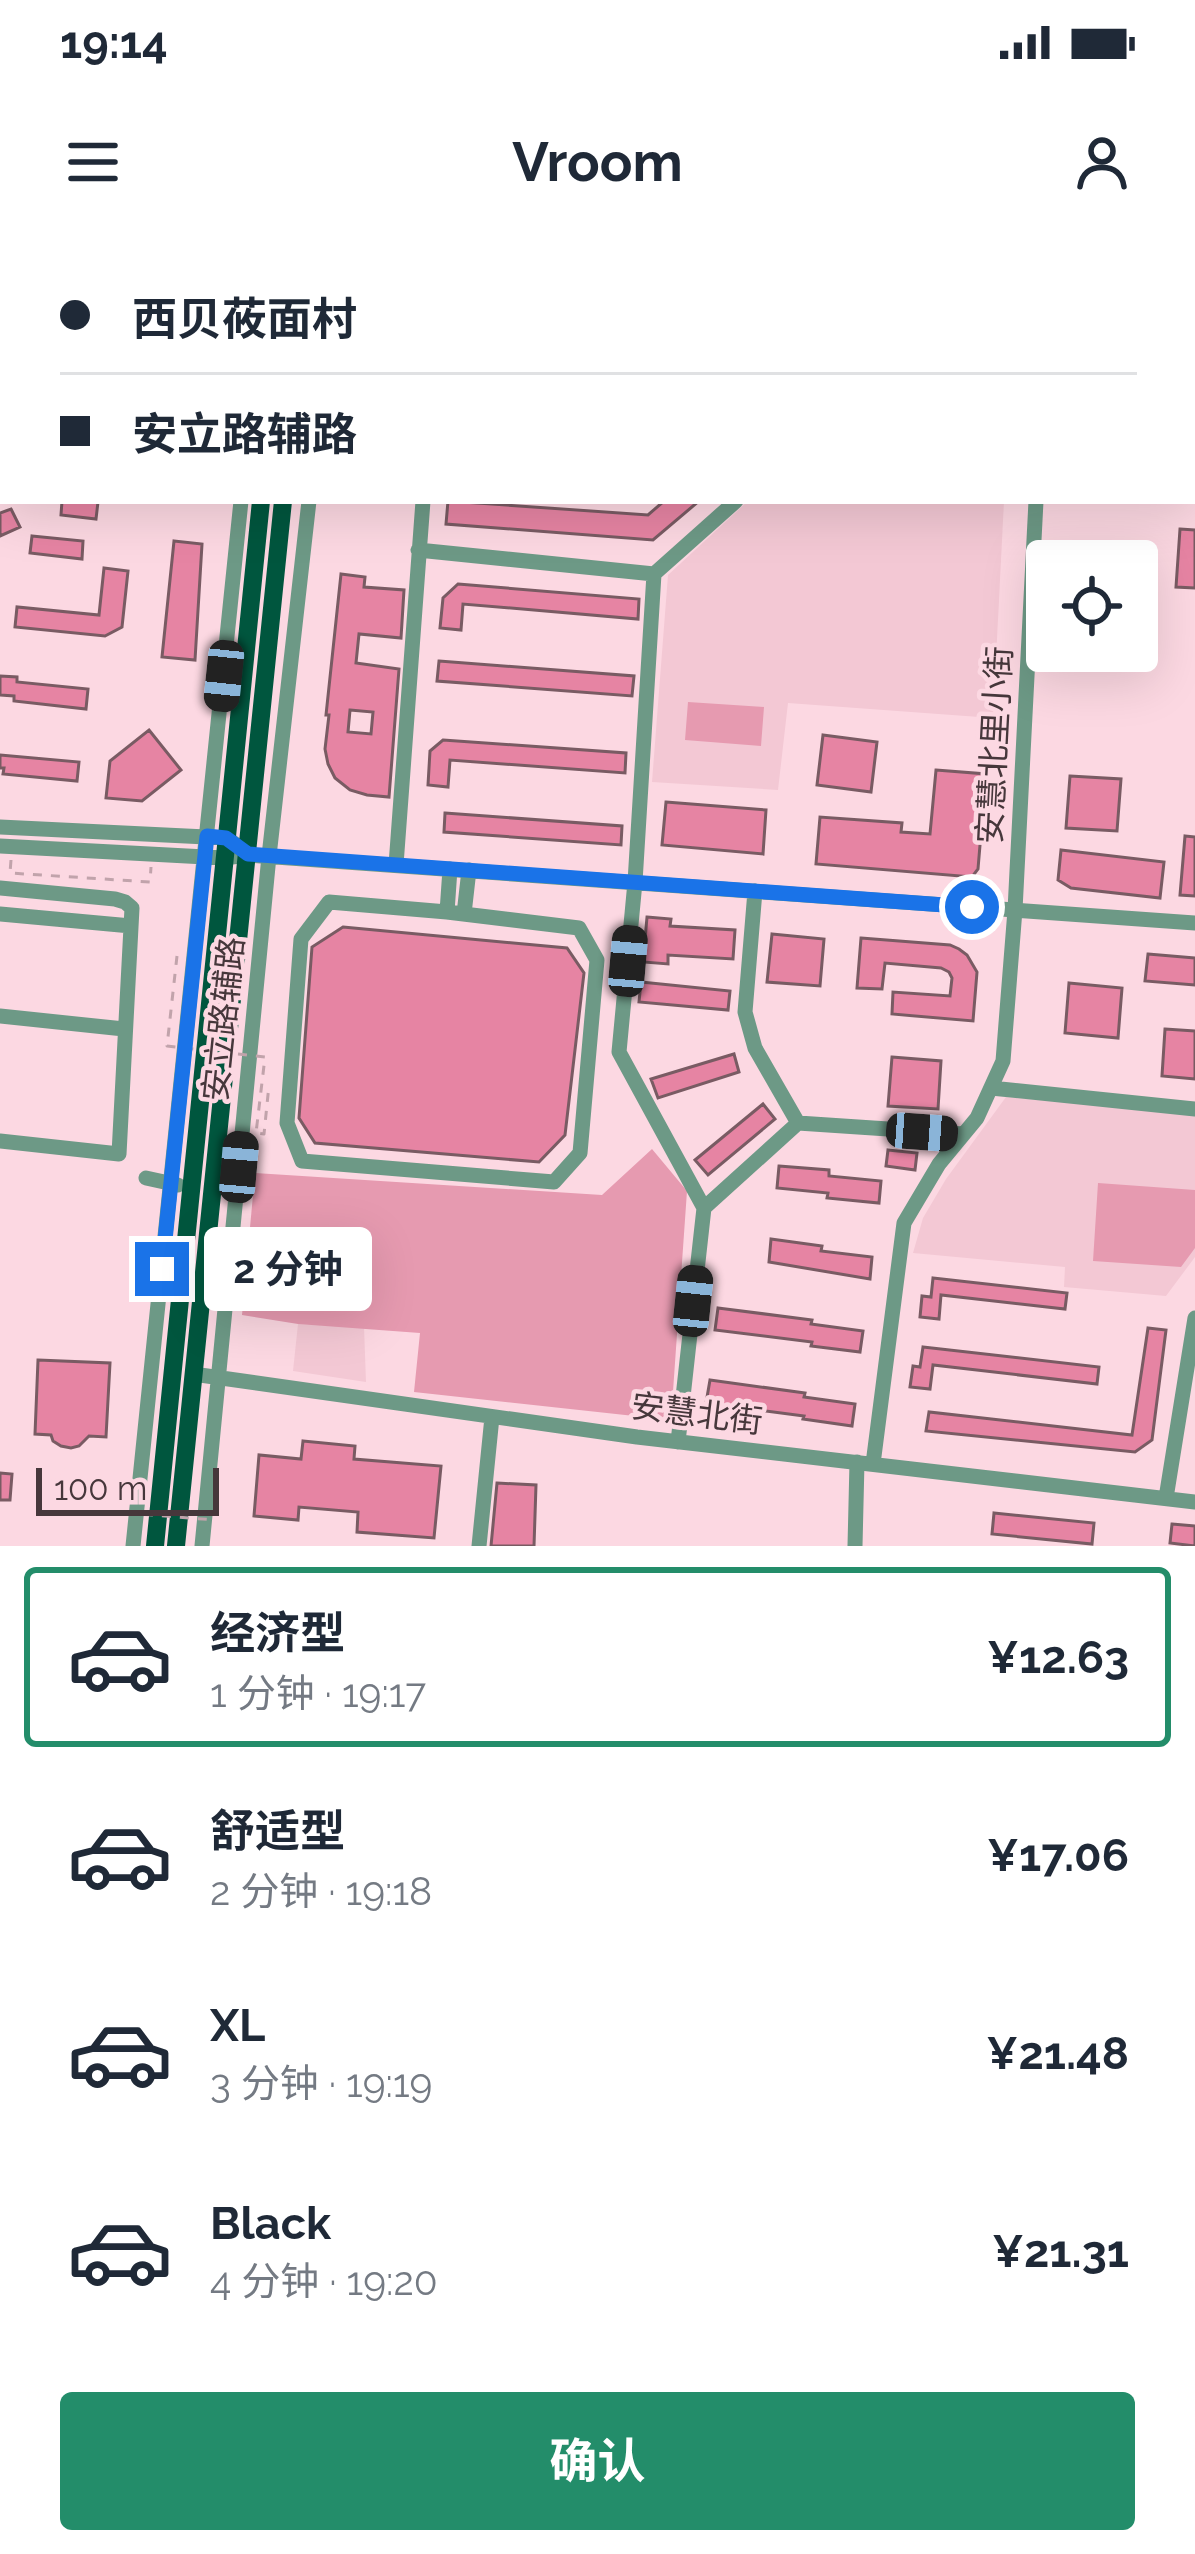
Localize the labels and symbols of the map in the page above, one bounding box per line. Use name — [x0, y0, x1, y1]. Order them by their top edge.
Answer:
car — [202, 638, 246, 714]
street label: 安慧北里小街 — [970, 645, 1019, 845]
route start — [945, 880, 999, 934]
car — [607, 924, 649, 998]
street label: 安立路辅路 — [195, 935, 252, 1103]
car — [885, 1112, 959, 1152]
car — [218, 1130, 260, 1204]
callout: 2 分钟 — [204, 1227, 372, 1311]
route end — [135, 1242, 189, 1296]
car — [671, 1263, 715, 1339]
street label: 安慧北街 — [629, 1386, 765, 1441]
scale bar — [36, 1462, 219, 1515]

